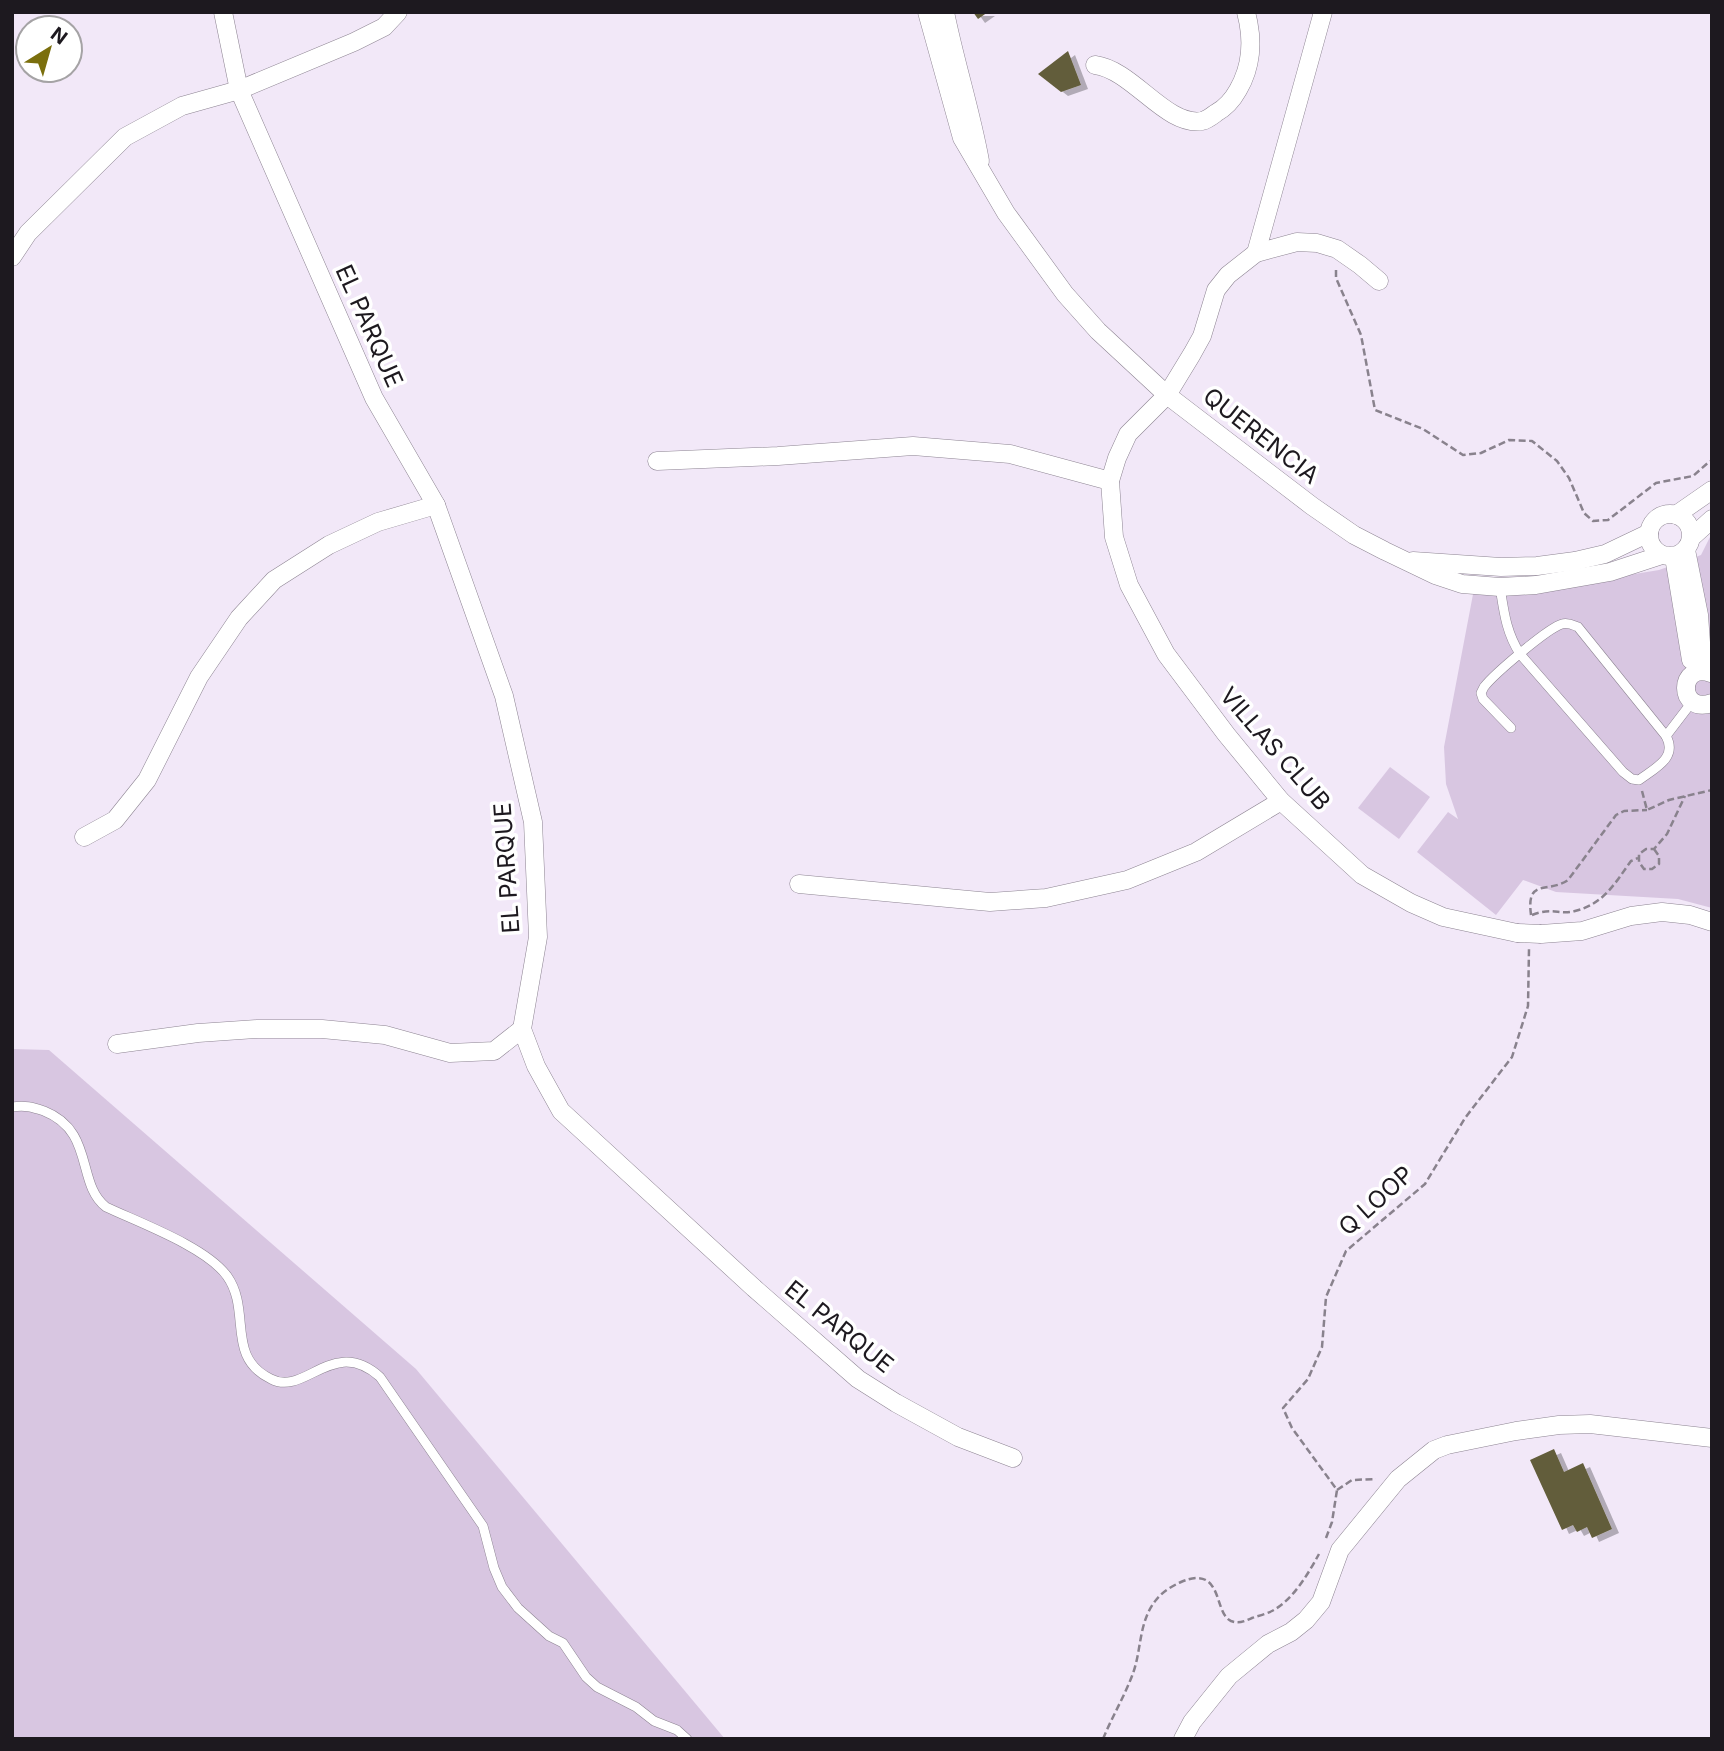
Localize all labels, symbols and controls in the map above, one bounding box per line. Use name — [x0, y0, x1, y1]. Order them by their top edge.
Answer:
north arrow — [14, 14, 84, 84]
text: N — [46, 22, 72, 49]
street label: EL PARQUE — [330, 260, 409, 392]
street label: QUERENCIA — [1198, 381, 1325, 490]
street label: VILLAS CLUB — [1214, 681, 1337, 816]
street label: EL PARQUE — [487, 802, 526, 934]
street label: Q LOOP — [1333, 1160, 1419, 1242]
street label: EL PARQUE — [779, 1274, 899, 1379]

